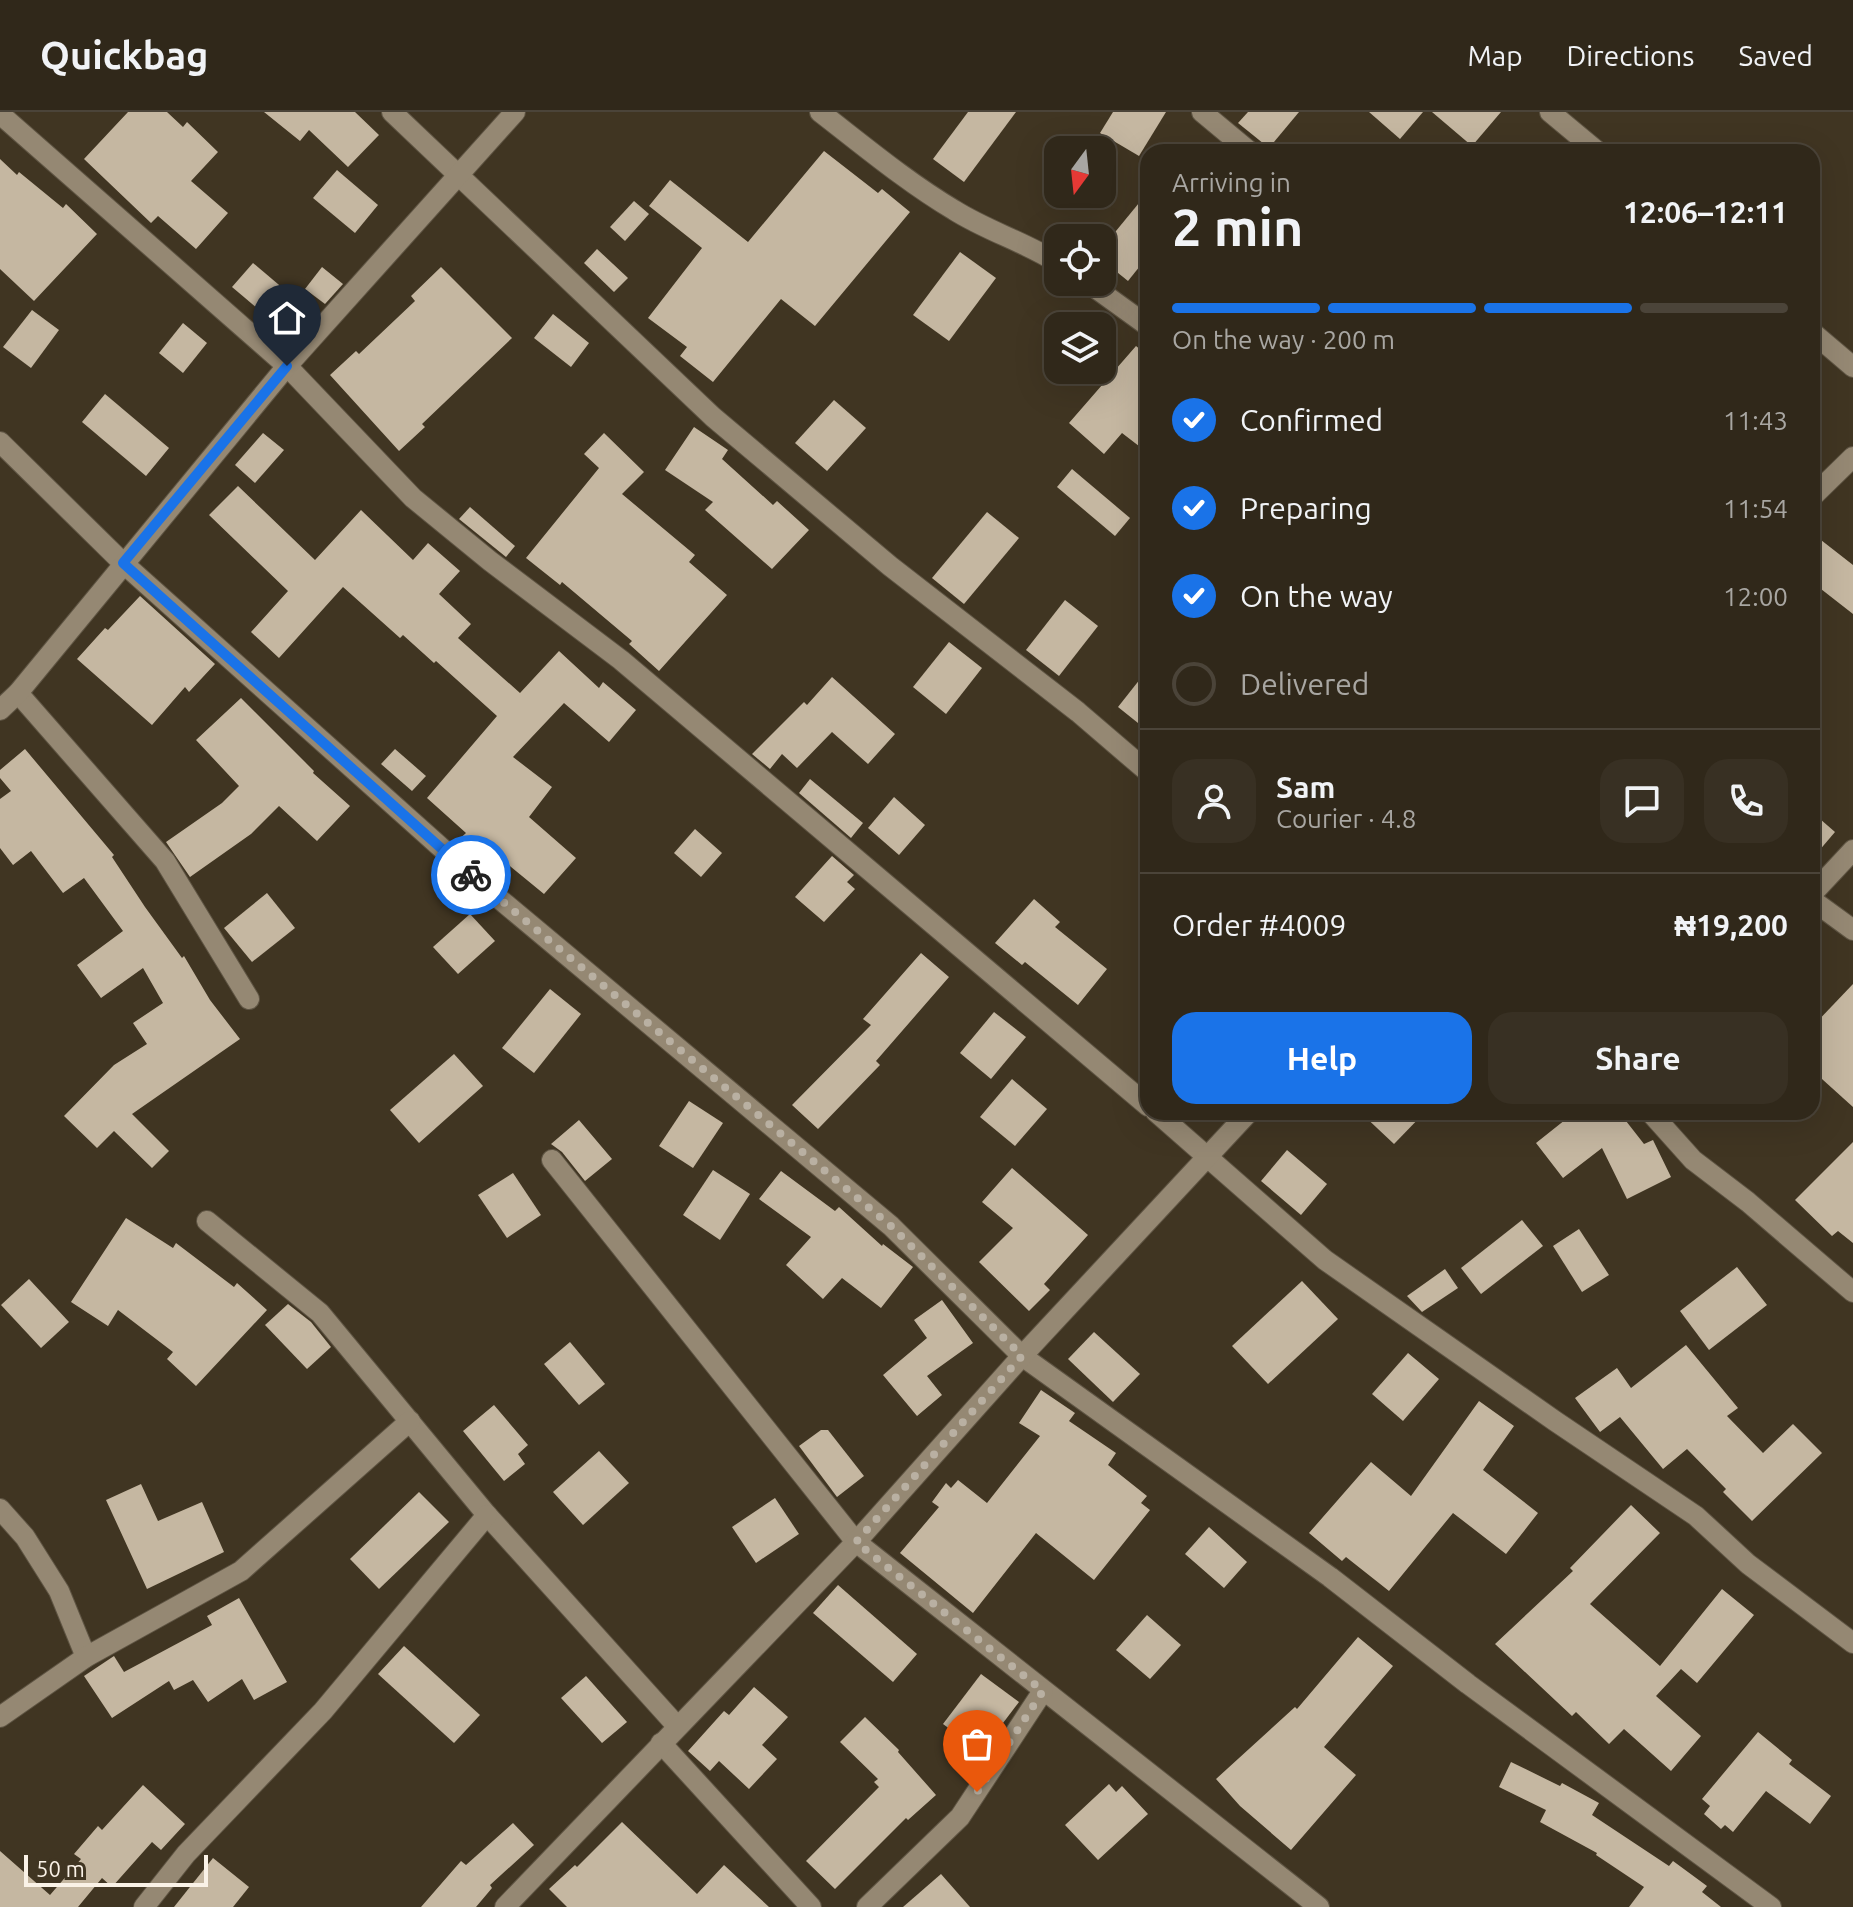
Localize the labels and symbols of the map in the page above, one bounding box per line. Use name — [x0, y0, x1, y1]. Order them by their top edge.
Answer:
north arrow — [1044, 136, 1116, 208]
pin — [253, 284, 321, 366]
courier — [431, 835, 511, 915]
pin — [943, 1710, 1011, 1792]
scale bar — [24, 1851, 208, 1887]

